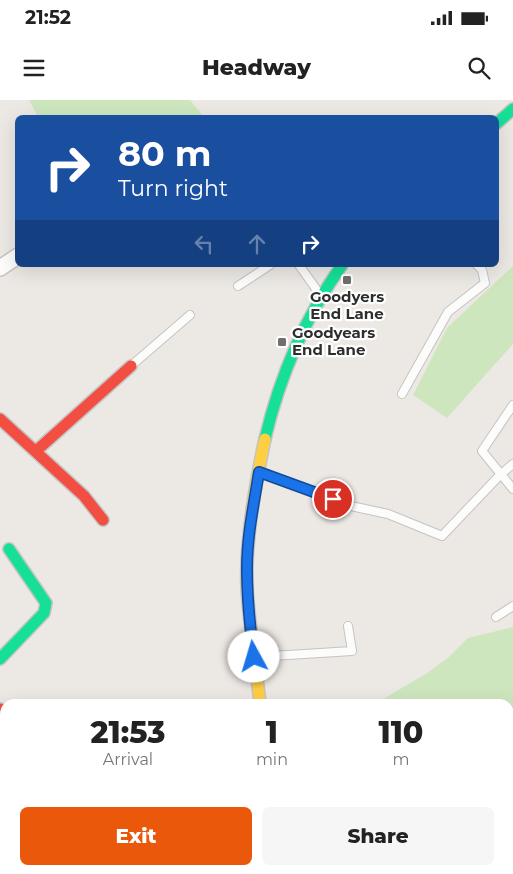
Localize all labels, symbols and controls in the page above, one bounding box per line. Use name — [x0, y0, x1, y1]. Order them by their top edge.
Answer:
text: 21:52 — [25, 6, 71, 29]
icon: menu — [20, 54, 48, 82]
text: Headway — [202, 54, 311, 81]
icon: search — [465, 54, 493, 82]
text: 80 m — [118, 132, 212, 175]
icon: right — [35, 135, 100, 200]
text: Turn right — [118, 175, 228, 202]
icon: left — [190, 230, 218, 258]
icon: ahead — [243, 230, 271, 258]
icon: right — [296, 230, 324, 258]
marker: Goodyers End Lane — [341, 274, 353, 286]
place label: Goodyers End Lane — [310, 287, 384, 323]
place label: Goodyears End Lane — [292, 323, 375, 359]
marker: Goodyears End Lane — [276, 336, 288, 348]
pin — [312, 478, 354, 520]
icon: arrive — [319, 485, 347, 513]
position arrow — [227, 630, 279, 682]
text: 21:53 — [91, 714, 165, 751]
text: 1 — [266, 714, 278, 751]
text: 110 — [379, 714, 423, 751]
text: Arrival — [103, 750, 153, 769]
text: min — [256, 750, 288, 769]
text: m — [393, 750, 409, 769]
button: Exit — [20, 807, 252, 865]
button: Share — [262, 807, 494, 865]

